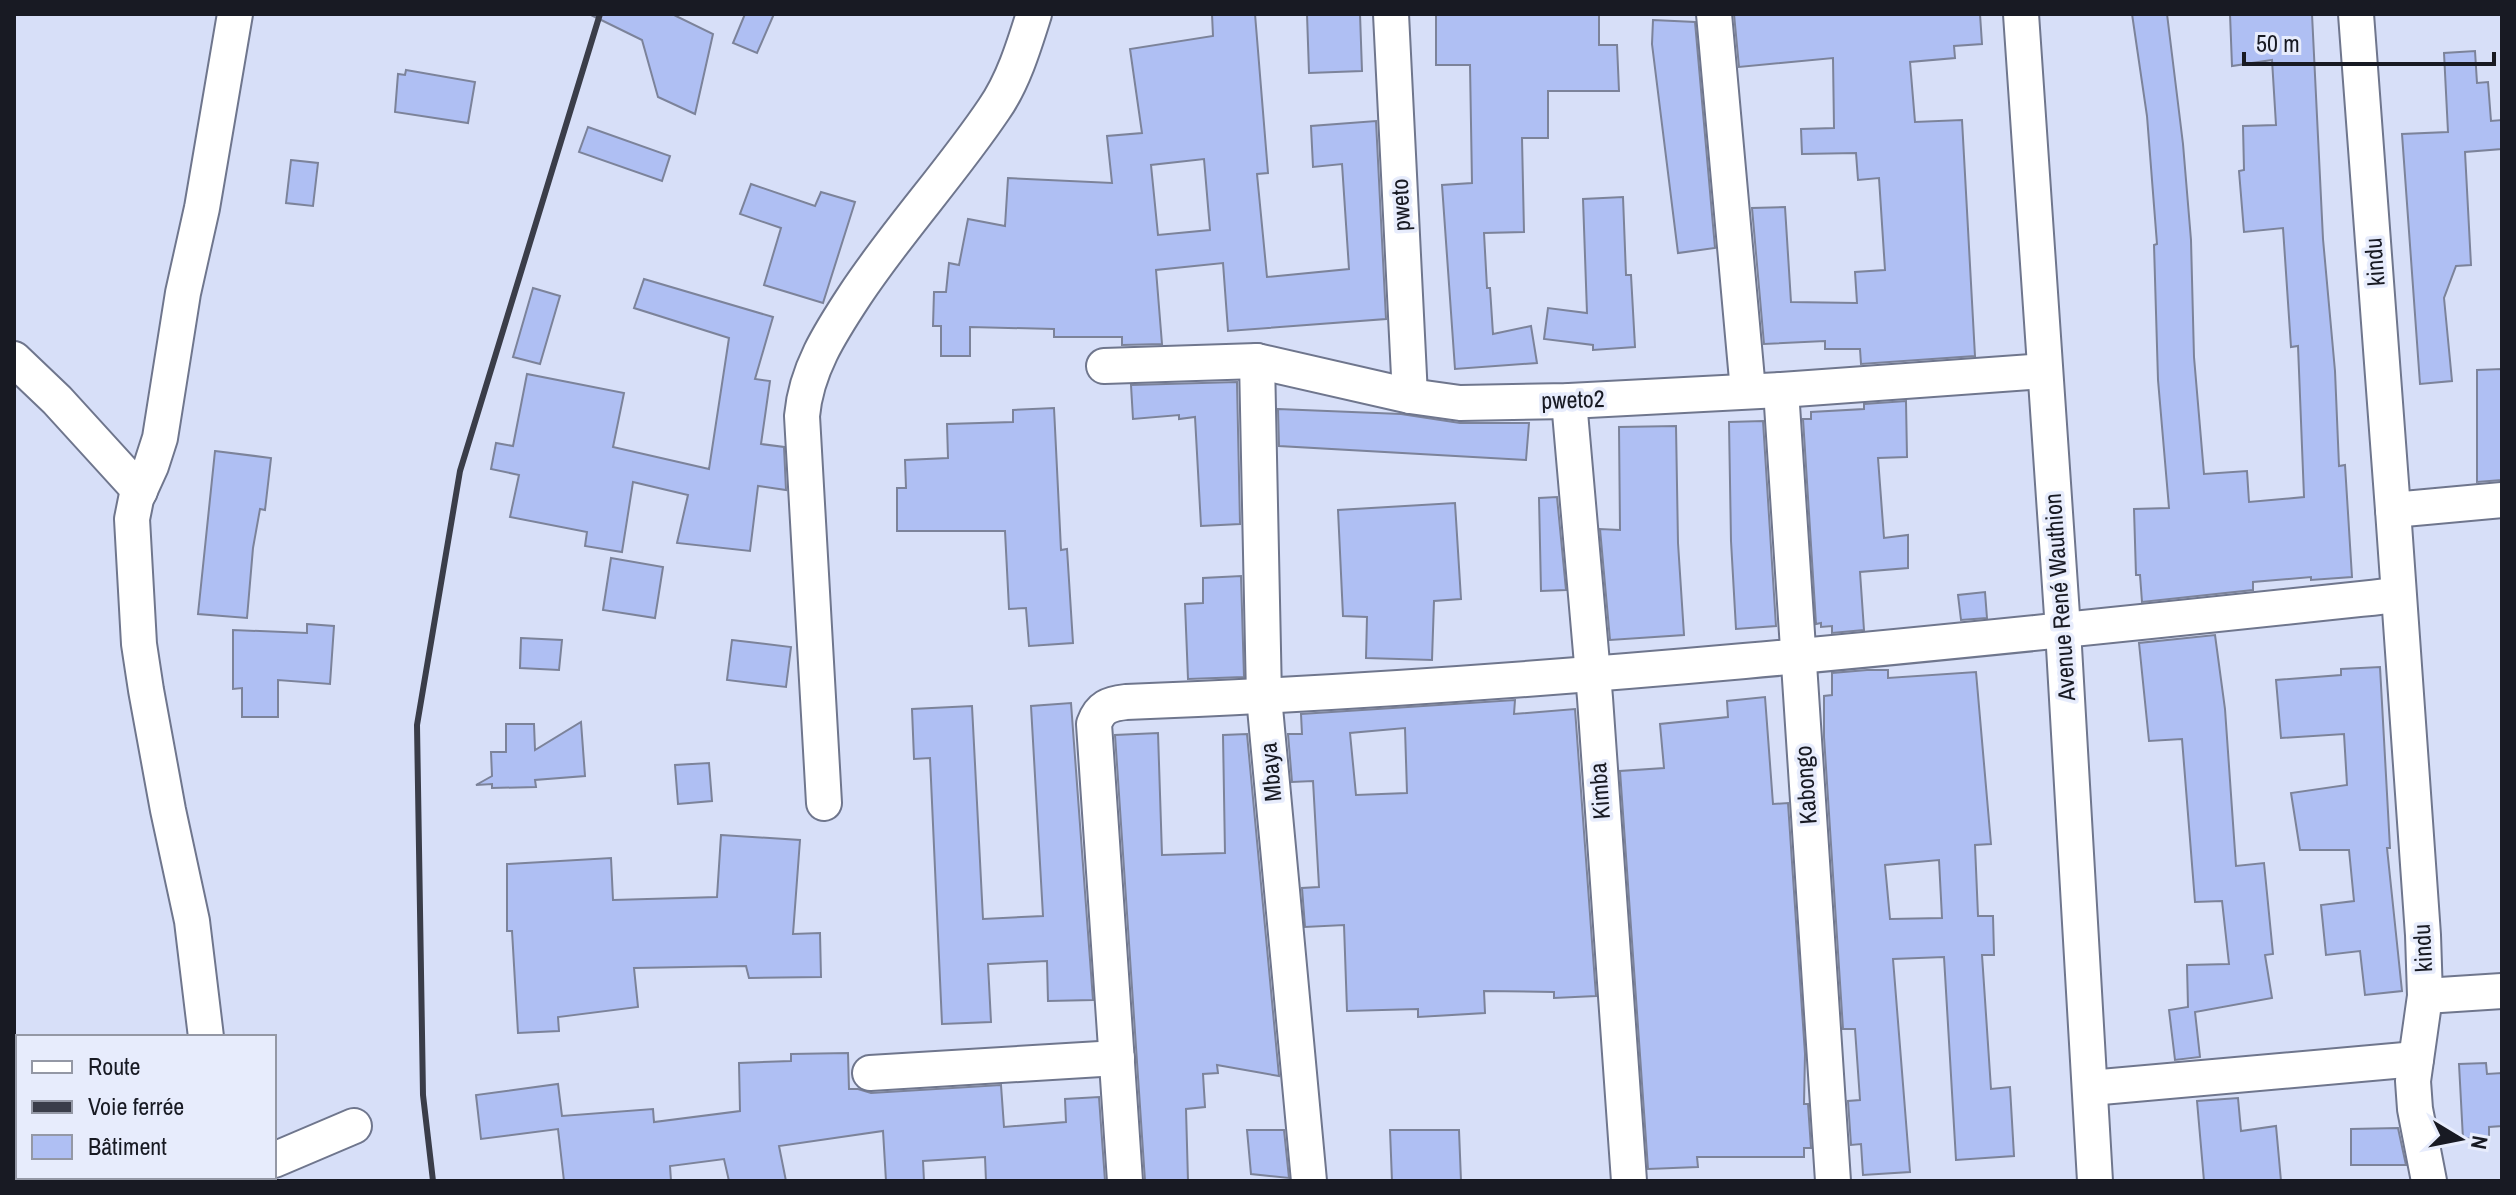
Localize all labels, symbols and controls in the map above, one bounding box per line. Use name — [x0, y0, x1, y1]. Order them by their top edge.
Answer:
scale bar — [2244, 16, 2494, 66]
text: 50 m — [2256, 27, 2300, 59]
street label: pweto — [1383, 178, 1417, 232]
street label: kindu — [2356, 237, 2392, 287]
street label: pweto2 — [1541, 382, 1605, 416]
street label: Avenue René Wauthion — [2036, 492, 2082, 703]
street label: Mbaya — [1251, 741, 1289, 803]
street label: Kabongo — [1786, 745, 1824, 825]
street label: Kimba — [1581, 762, 1617, 821]
street label: kindu — [2405, 923, 2439, 973]
legend — [16, 1035, 276, 1179]
text: Route — [88, 1050, 141, 1082]
text: Voie ferrée — [88, 1090, 184, 1122]
north arrow — [2420, 1099, 2500, 1179]
text: Bâtiment — [88, 1130, 167, 1162]
text: N — [2464, 1133, 2496, 1151]

